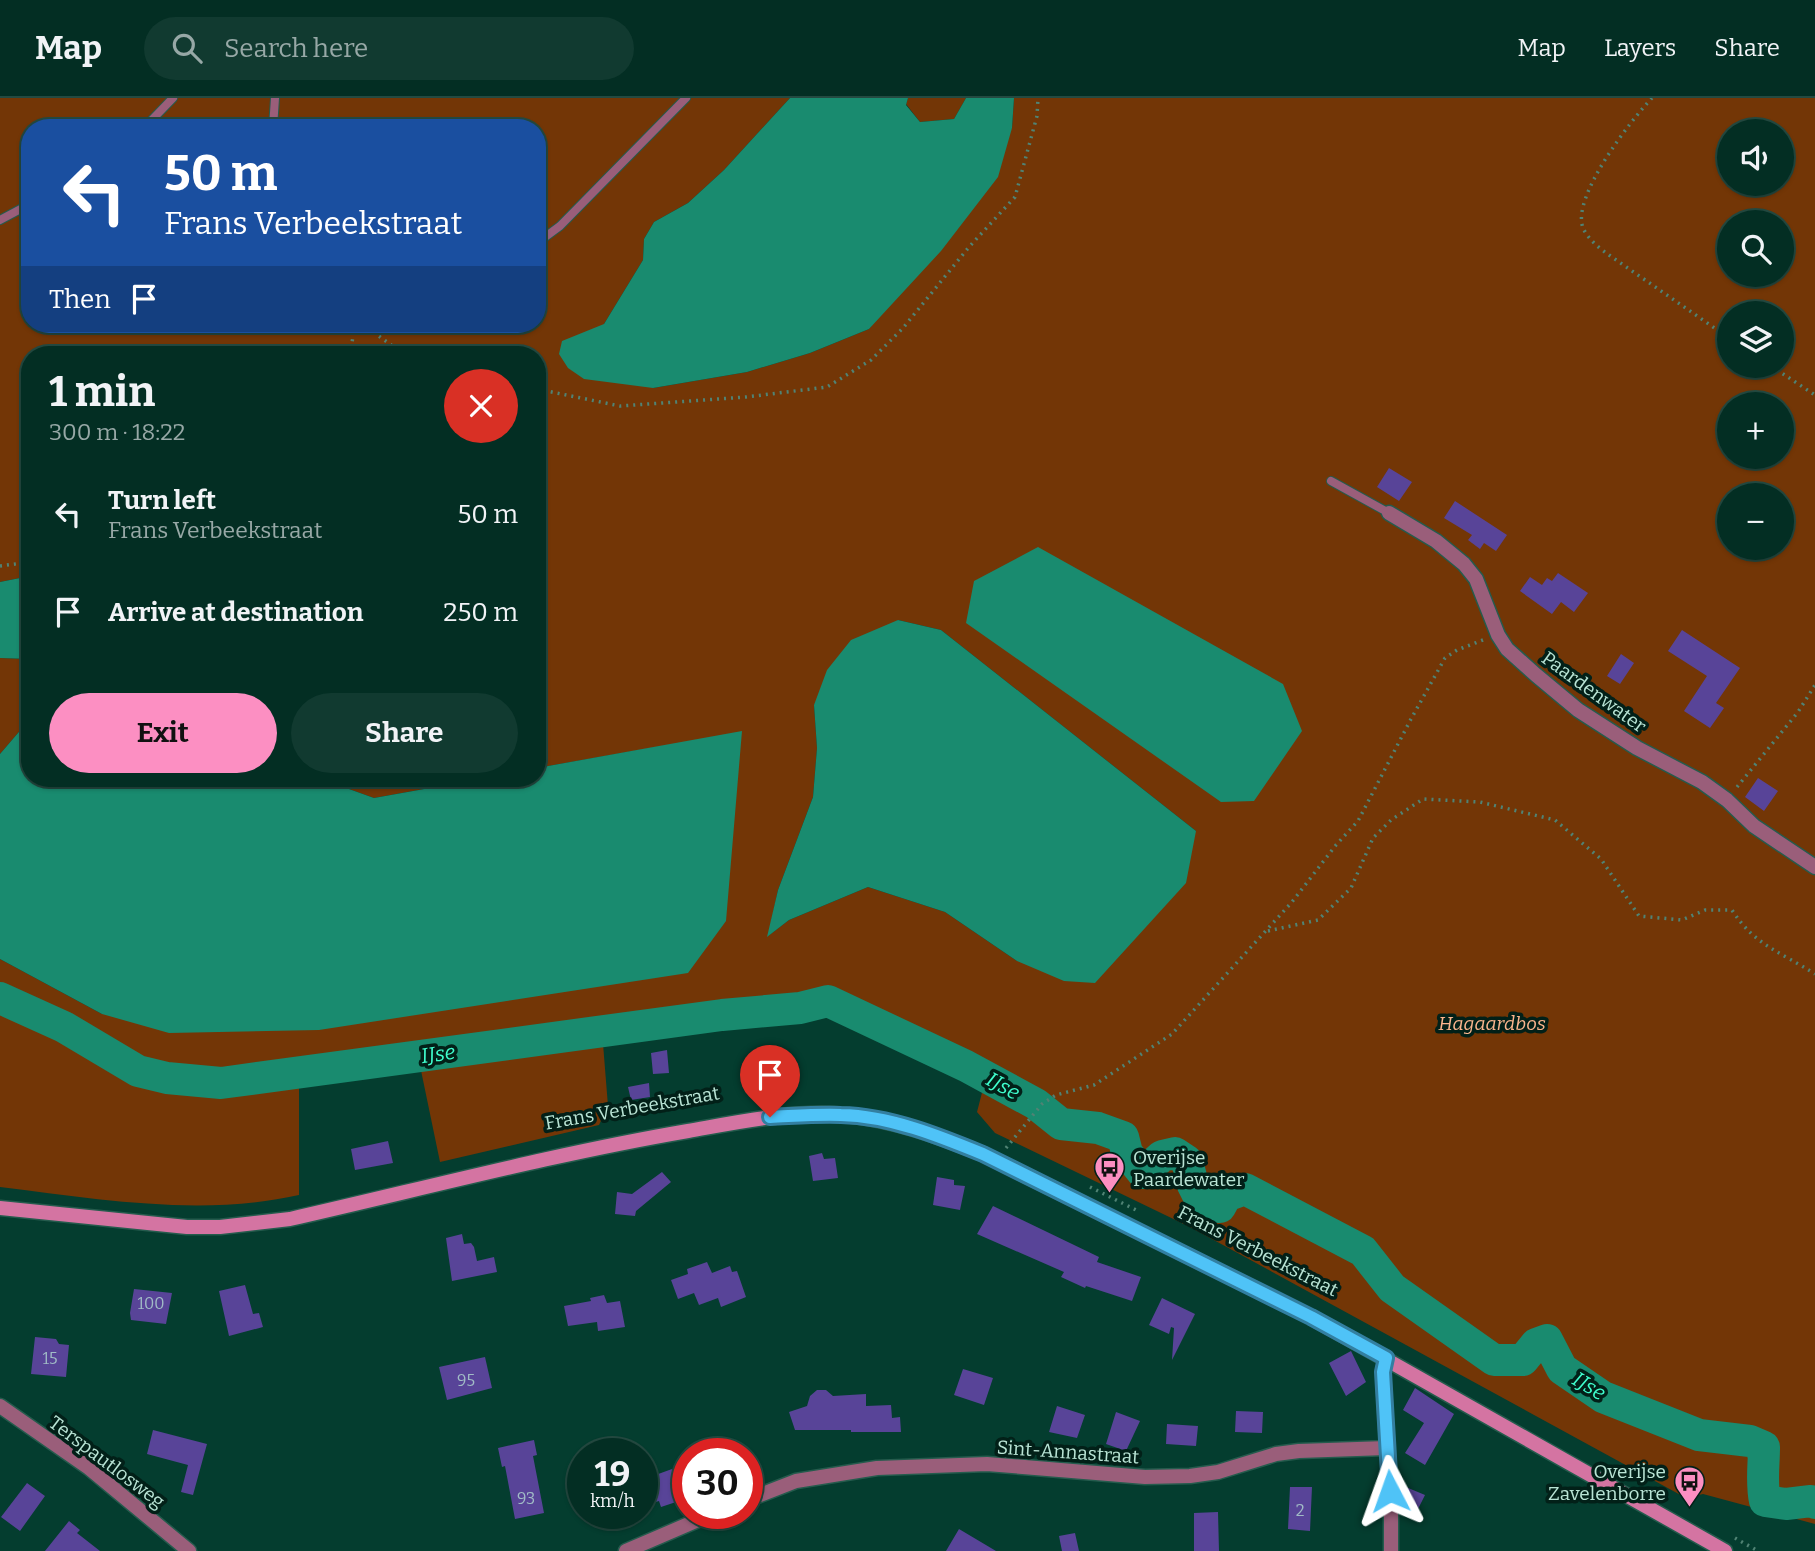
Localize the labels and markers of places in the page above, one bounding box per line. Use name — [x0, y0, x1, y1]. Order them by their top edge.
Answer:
pin — [740, 1045, 800, 1117]
place label: Overijse Paardewater — [1133, 1146, 1245, 1191]
bus stop icon: Overijse Paardewater — [1093, 1151, 1127, 1195]
place label: Overijse Zavelenborre — [1548, 1460, 1666, 1505]
bus stop icon: Overijse Zavelenborre — [1672, 1465, 1706, 1509]

